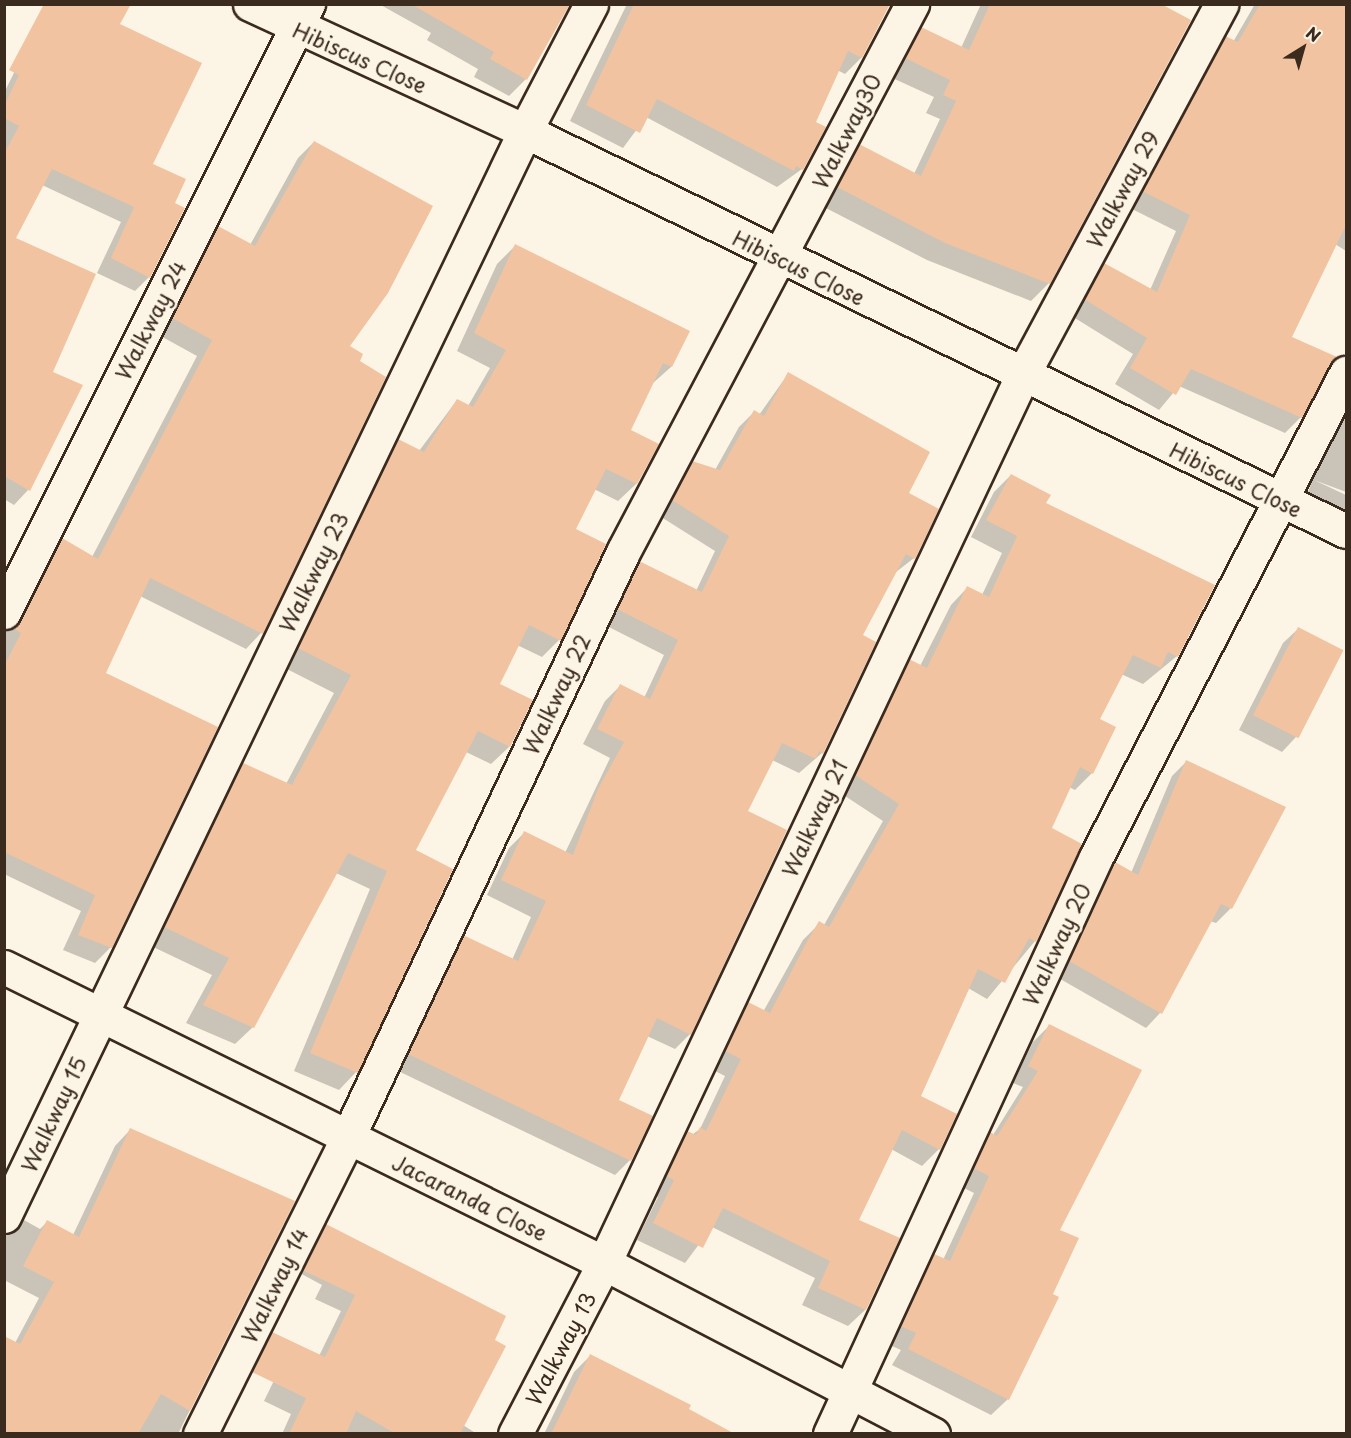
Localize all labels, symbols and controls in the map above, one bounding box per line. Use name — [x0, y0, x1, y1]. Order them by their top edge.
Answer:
street label: Hibiscus Close — [289, 16, 431, 98]
north arrow — [1273, 18, 1333, 78]
text: N — [1302, 20, 1326, 47]
street label: Walkway30 — [806, 70, 886, 192]
street label: Walkway 29 — [1081, 127, 1163, 251]
street label: Hibiscus Close — [729, 224, 869, 310]
street label: Walkway 24 — [109, 257, 191, 383]
street label: Hibiscus Close — [1166, 436, 1306, 522]
street label: Walkway 23 — [273, 508, 353, 636]
street label: Walkway 22 — [517, 630, 595, 758]
street label: Walkway 21 — [776, 756, 852, 880]
street label: Walkway 20 — [1017, 879, 1095, 1009]
street label: Walkway 15 — [15, 1052, 91, 1176]
street label: Jacaranda Close — [389, 1149, 551, 1245]
street label: Walkway 14 — [235, 1223, 313, 1347]
street label: Walkway 13 — [520, 1287, 600, 1409]

